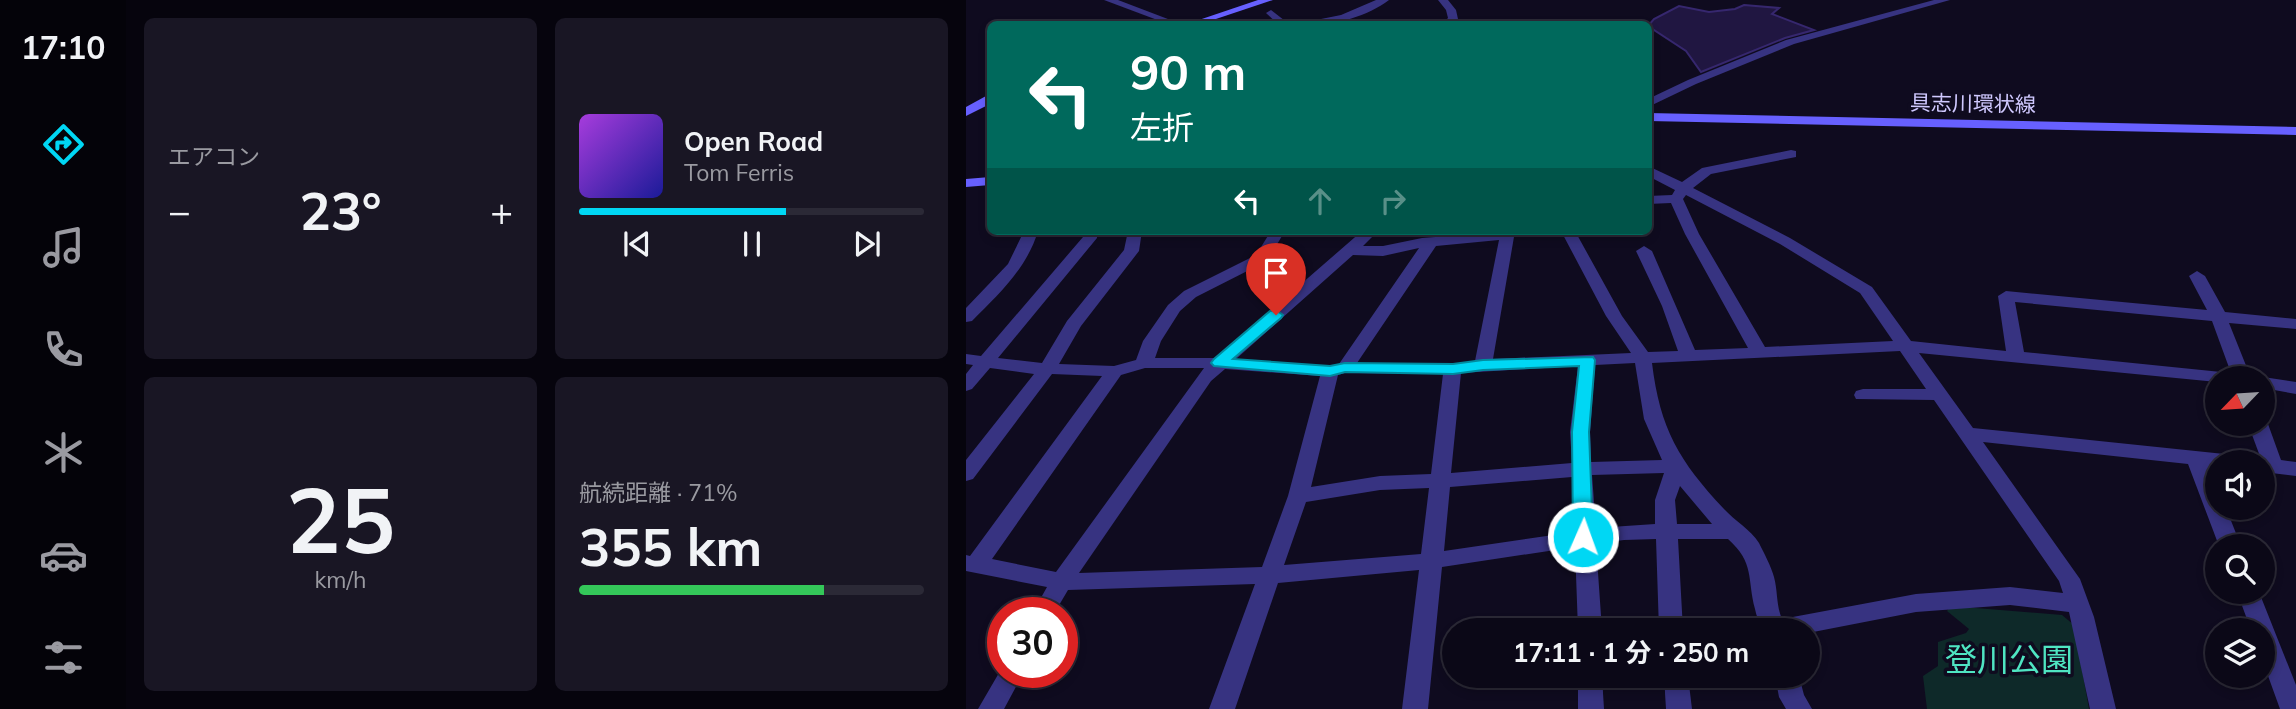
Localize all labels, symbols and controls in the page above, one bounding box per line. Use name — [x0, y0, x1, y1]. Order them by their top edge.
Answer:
text: 17:10 — [21, 27, 105, 67]
text: 90 m — [1130, 41, 1246, 102]
icon: left — [1015, 49, 1106, 140]
street label: 具志川環状線 — [1910, 89, 2036, 117]
text: 左折 — [1130, 107, 1194, 147]
icon: directions — [39, 120, 88, 169]
text: Open Road — [684, 125, 823, 158]
text: エアコン — [168, 142, 260, 171]
text: Tom Ferris — [684, 158, 794, 187]
text: 23° — [299, 178, 382, 243]
icon: left — [1228, 182, 1266, 220]
icon: ahead — [1301, 182, 1339, 220]
icon: right — [1374, 182, 1412, 220]
text: − — [168, 187, 191, 235]
text: + — [490, 187, 513, 235]
icon: music — [39, 223, 88, 272]
icon: previous — [618, 225, 656, 263]
icon: pause — [733, 225, 771, 263]
icon: next — [848, 225, 886, 263]
pin — [1246, 243, 1306, 315]
icon: arrive — [1257, 254, 1295, 292]
icon: phone — [39, 325, 88, 374]
north arrow — [2205, 366, 2275, 436]
map controls — [2205, 366, 2275, 688]
icon: climate — [39, 428, 88, 477]
button: sound — [2205, 450, 2275, 520]
text: 25 — [286, 462, 395, 576]
text: 航続距離 · 71% — [579, 478, 737, 507]
position arrow — [1546, 500, 1620, 574]
text: 355 km — [579, 514, 762, 579]
icon: car — [39, 531, 88, 580]
button: search — [2205, 534, 2275, 604]
text: km/h — [314, 565, 367, 594]
speed limit sign: 30 — [987, 597, 1078, 688]
button: layers — [2205, 618, 2275, 688]
icon: filters — [39, 633, 88, 682]
text: 17:11 · 1 分 · 250 m — [1513, 636, 1749, 669]
park label: 登川公園 — [1945, 639, 2073, 679]

